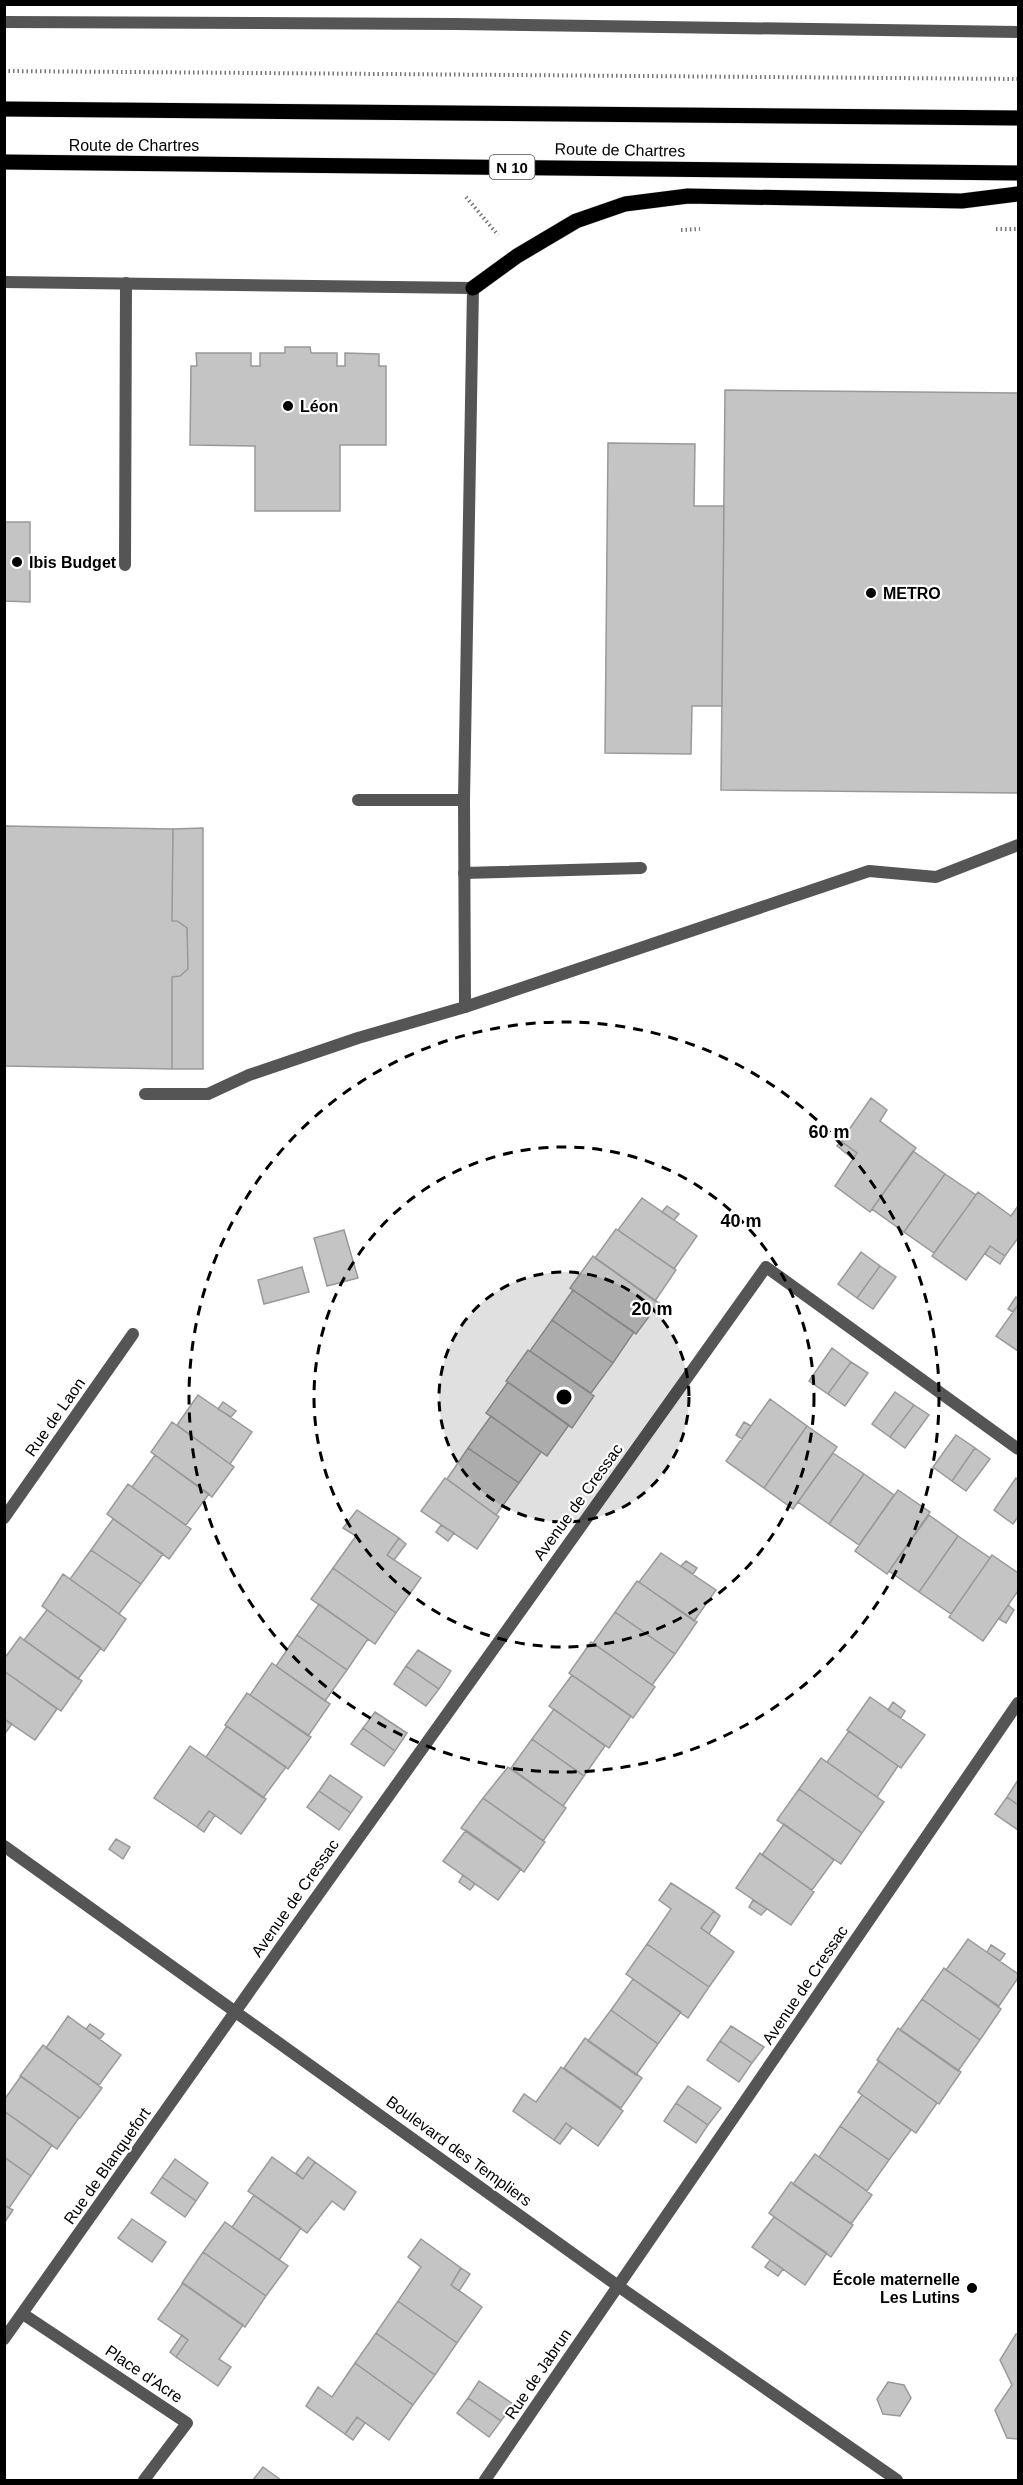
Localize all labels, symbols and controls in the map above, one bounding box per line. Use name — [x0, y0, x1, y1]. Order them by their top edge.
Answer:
street label: Route de Chartres — [69, 137, 199, 154]
street label: Route de Chartres — [554, 140, 686, 160]
road number: N 10 — [490, 155, 534, 179]
place label: Léon — [300, 398, 338, 415]
marker: Léon — [281, 399, 295, 413]
place label: Ibis Budget — [29, 554, 117, 571]
marker: Ibis Budget — [10, 555, 24, 569]
place label: METRO — [883, 585, 941, 602]
marker: METRO — [864, 586, 878, 600]
text: 60 m — [808, 1122, 850, 1142]
text: 40 m — [720, 1211, 762, 1231]
text: 20 m — [631, 1299, 673, 1319]
street label: Rue de Laon — [22, 1375, 88, 1459]
centre of rings — [554, 1387, 574, 1407]
street label: Avenue de Cressac — [530, 1441, 626, 1563]
street label: Avenue de Cressac — [248, 1836, 342, 1960]
street label: Avenue de Cressac — [759, 1922, 851, 2048]
street label: Boulevard des Templiers — [383, 2093, 535, 2209]
street label: Rue de Blanquefort — [60, 2104, 154, 2227]
place label: École maternelle Les Lutins — [833, 2270, 960, 2306]
marker: École maternelle Les Lutins — [965, 2281, 979, 2295]
street label: Rue de Jabrun — [502, 2326, 574, 2422]
street label: Place d'Acre — [102, 2342, 186, 2406]

